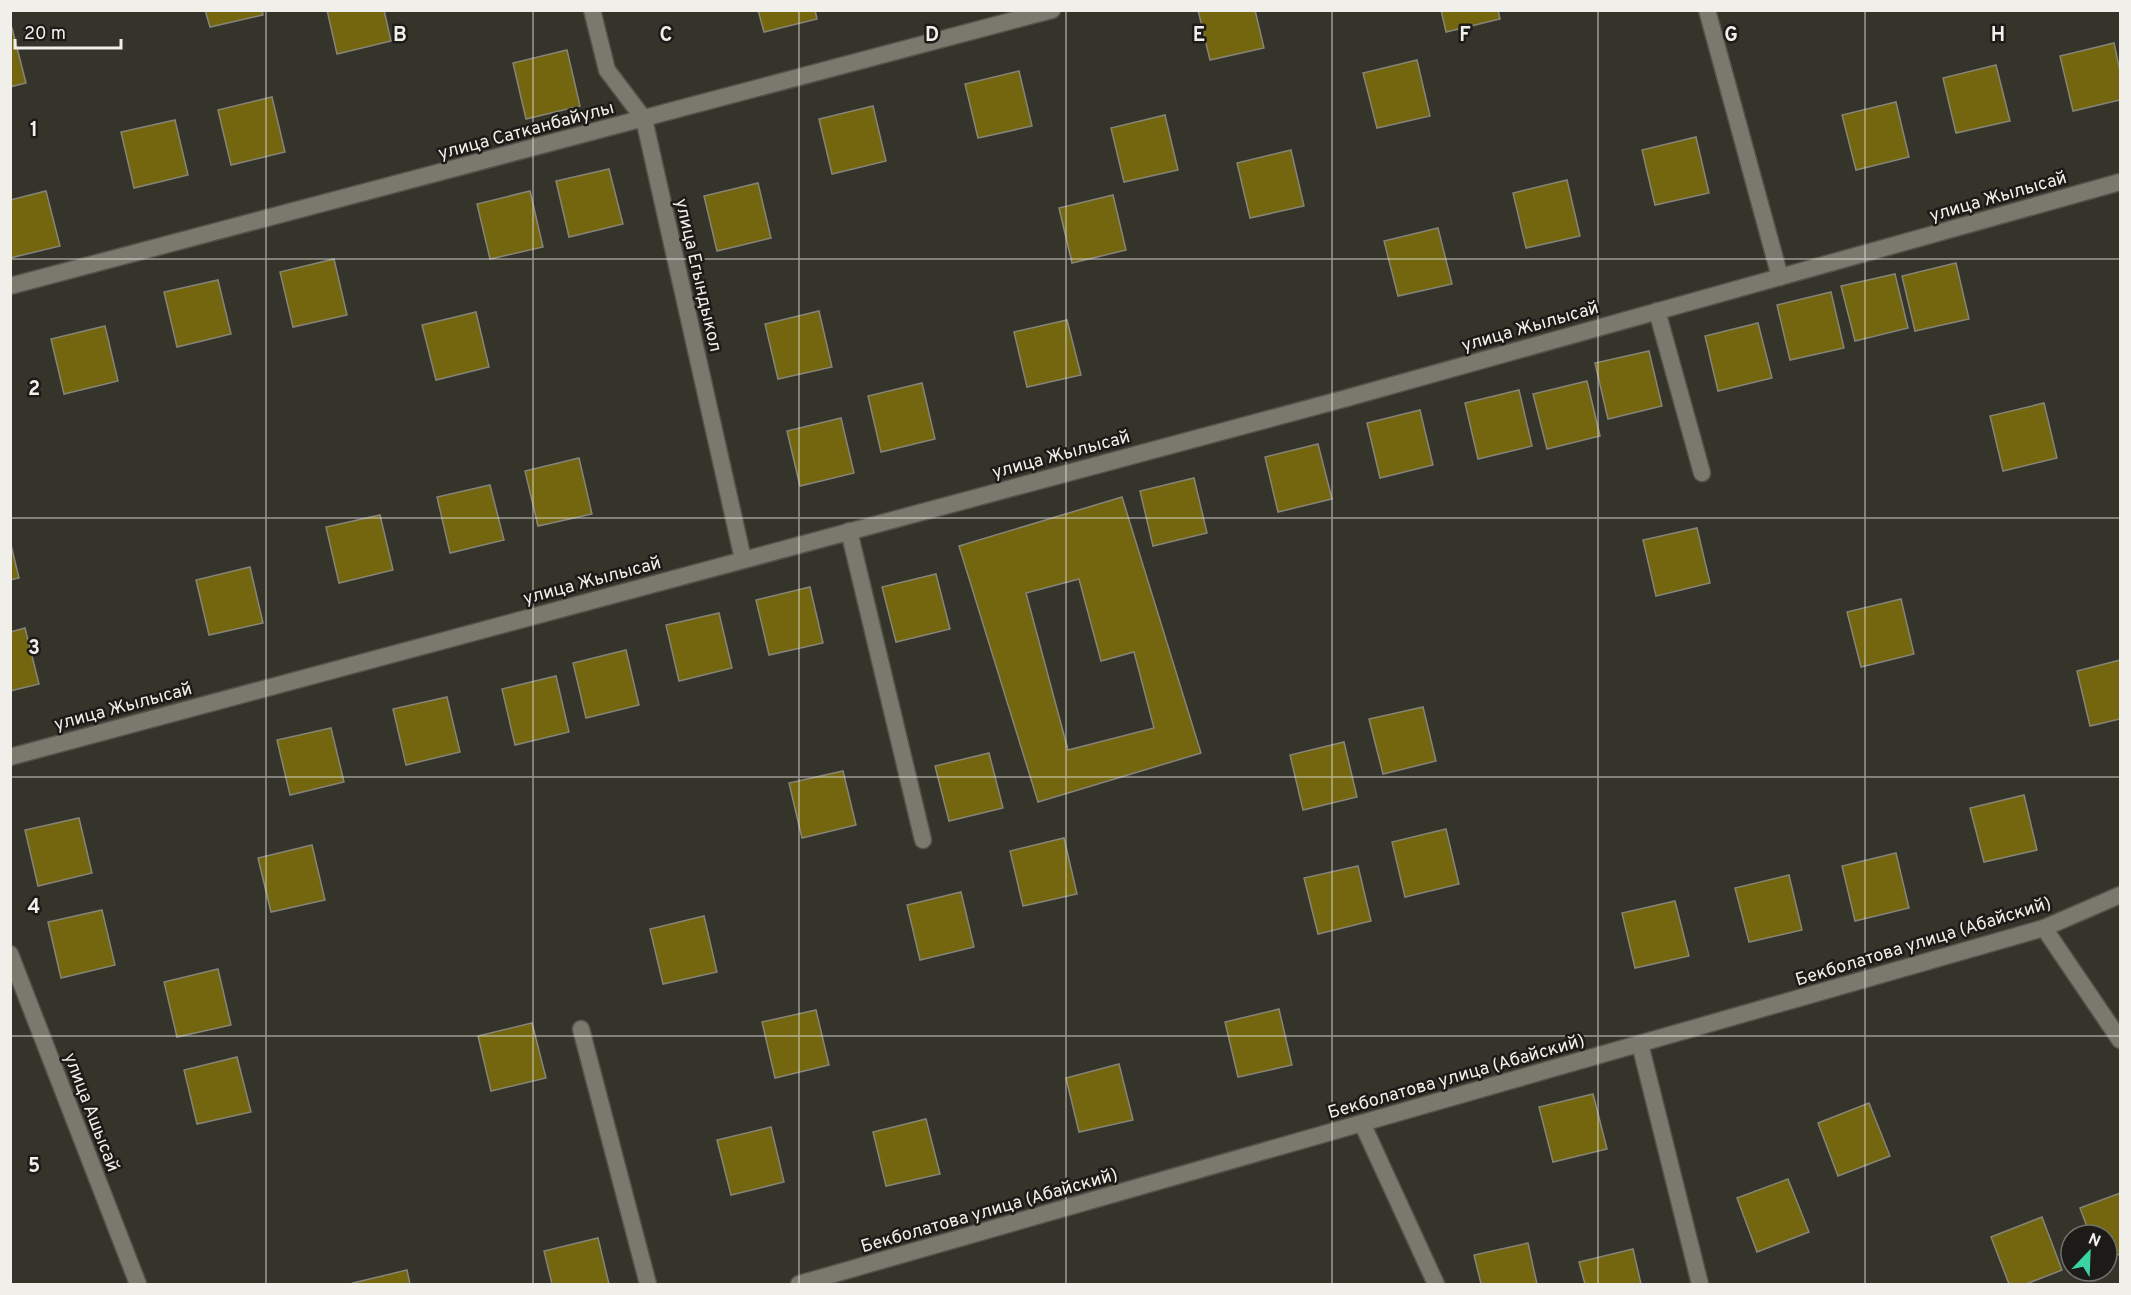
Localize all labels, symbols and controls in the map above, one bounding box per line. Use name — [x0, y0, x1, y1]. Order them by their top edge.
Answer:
scale bar — [15, 12, 122, 50]
text: 20 m — [24, 23, 66, 46]
text: B — [393, 23, 407, 49]
text: C — [660, 23, 672, 49]
text: D — [925, 23, 939, 49]
text: E — [1193, 23, 1205, 49]
text: F — [1459, 23, 1471, 49]
text: G — [1724, 23, 1738, 49]
text: H — [1991, 23, 2005, 49]
street label: улица Сатканбайулы — [436, 97, 617, 166]
text: 1 — [30, 118, 38, 144]
street label: улица Жылысай — [1927, 167, 2070, 228]
street label: улица Егындыкол — [669, 196, 726, 354]
street label: улица Жылысай — [1459, 297, 1602, 358]
text: 2 — [28, 377, 40, 403]
street label: улица Жылысай — [990, 426, 1133, 485]
street label: улица Жылысай — [521, 552, 664, 611]
text: 3 — [28, 636, 40, 662]
street label: улица Жылысай — [52, 678, 195, 737]
street label: Бекболатова улица (Абайский) — [1793, 893, 2054, 992]
text: 4 — [28, 895, 40, 921]
street label: Бекболатова улица (Абайский) — [1325, 1030, 1588, 1125]
street label: улица Ашысай — [57, 1050, 124, 1175]
text: 5 — [28, 1154, 40, 1180]
street label: Бекболатова улица (Абайский) — [858, 1164, 1121, 1259]
north arrow — [2059, 1223, 2119, 1283]
text: N — [2085, 1230, 2103, 1252]

